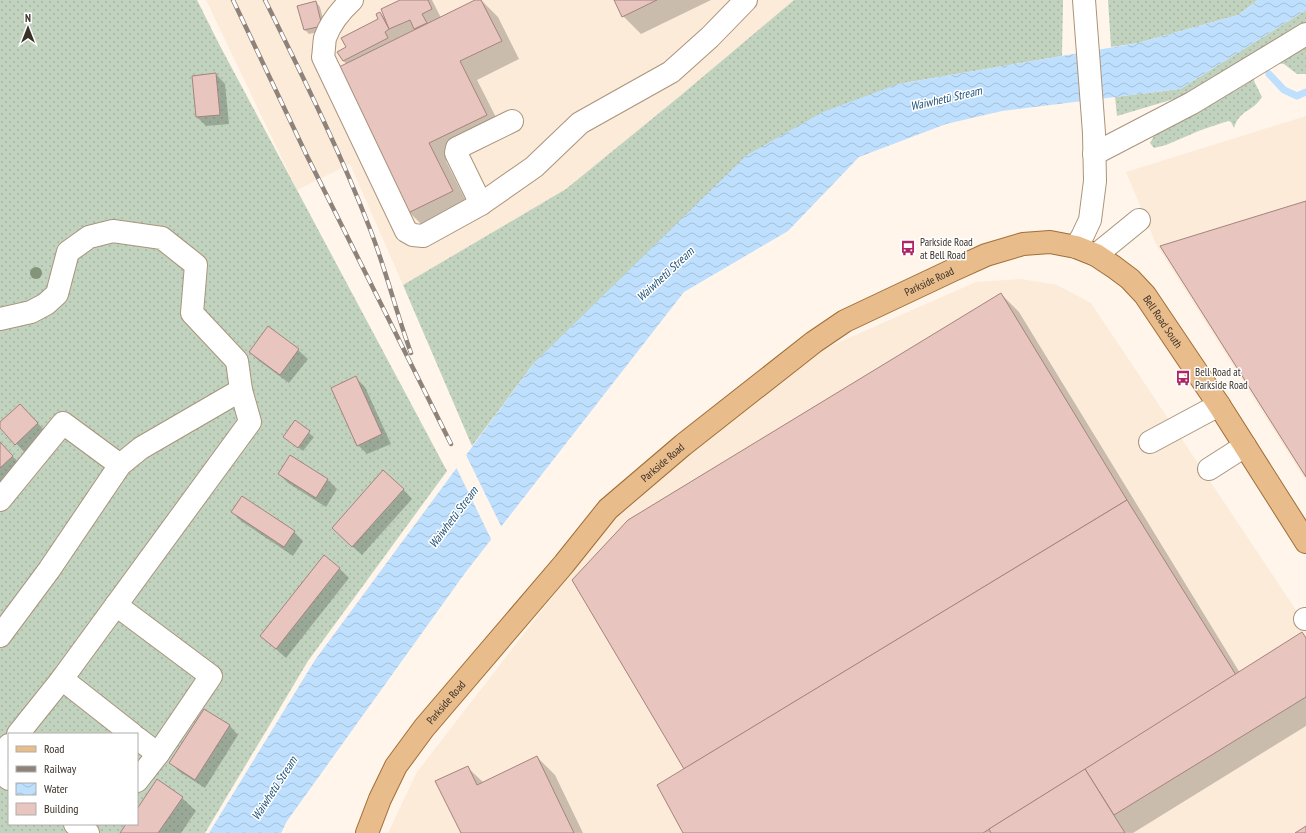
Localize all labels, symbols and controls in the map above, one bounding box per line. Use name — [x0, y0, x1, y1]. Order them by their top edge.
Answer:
north arrow — [8, 8, 48, 48]
text: N — [25, 11, 31, 25]
water label: Waiwhetū Stream — [909, 82, 984, 113]
place label: Parkside Road at Bell Road — [920, 235, 973, 262]
bus stop icon: Parkside Road at Bell Road — [899, 239, 917, 257]
water label: Waiwhetū Stream — [633, 243, 698, 304]
street label: Parkside Road — [902, 264, 956, 299]
street label: Bell Road South — [1140, 293, 1186, 351]
place label: Bell Road at Parkside Road — [1195, 365, 1248, 392]
bus stop icon: Bell Road at Parkside Road — [1174, 369, 1192, 387]
street label: Parkside Road — [638, 440, 687, 485]
water label: Waiwhetū Stream — [425, 483, 482, 551]
street label: Parkside Road — [423, 677, 469, 727]
legend — [8, 733, 138, 825]
text: Road — [44, 741, 64, 756]
water label: Waiwhetū Stream — [248, 752, 301, 823]
text: Railway — [44, 761, 77, 776]
text: Water — [44, 781, 69, 796]
text: Building — [44, 801, 79, 816]

